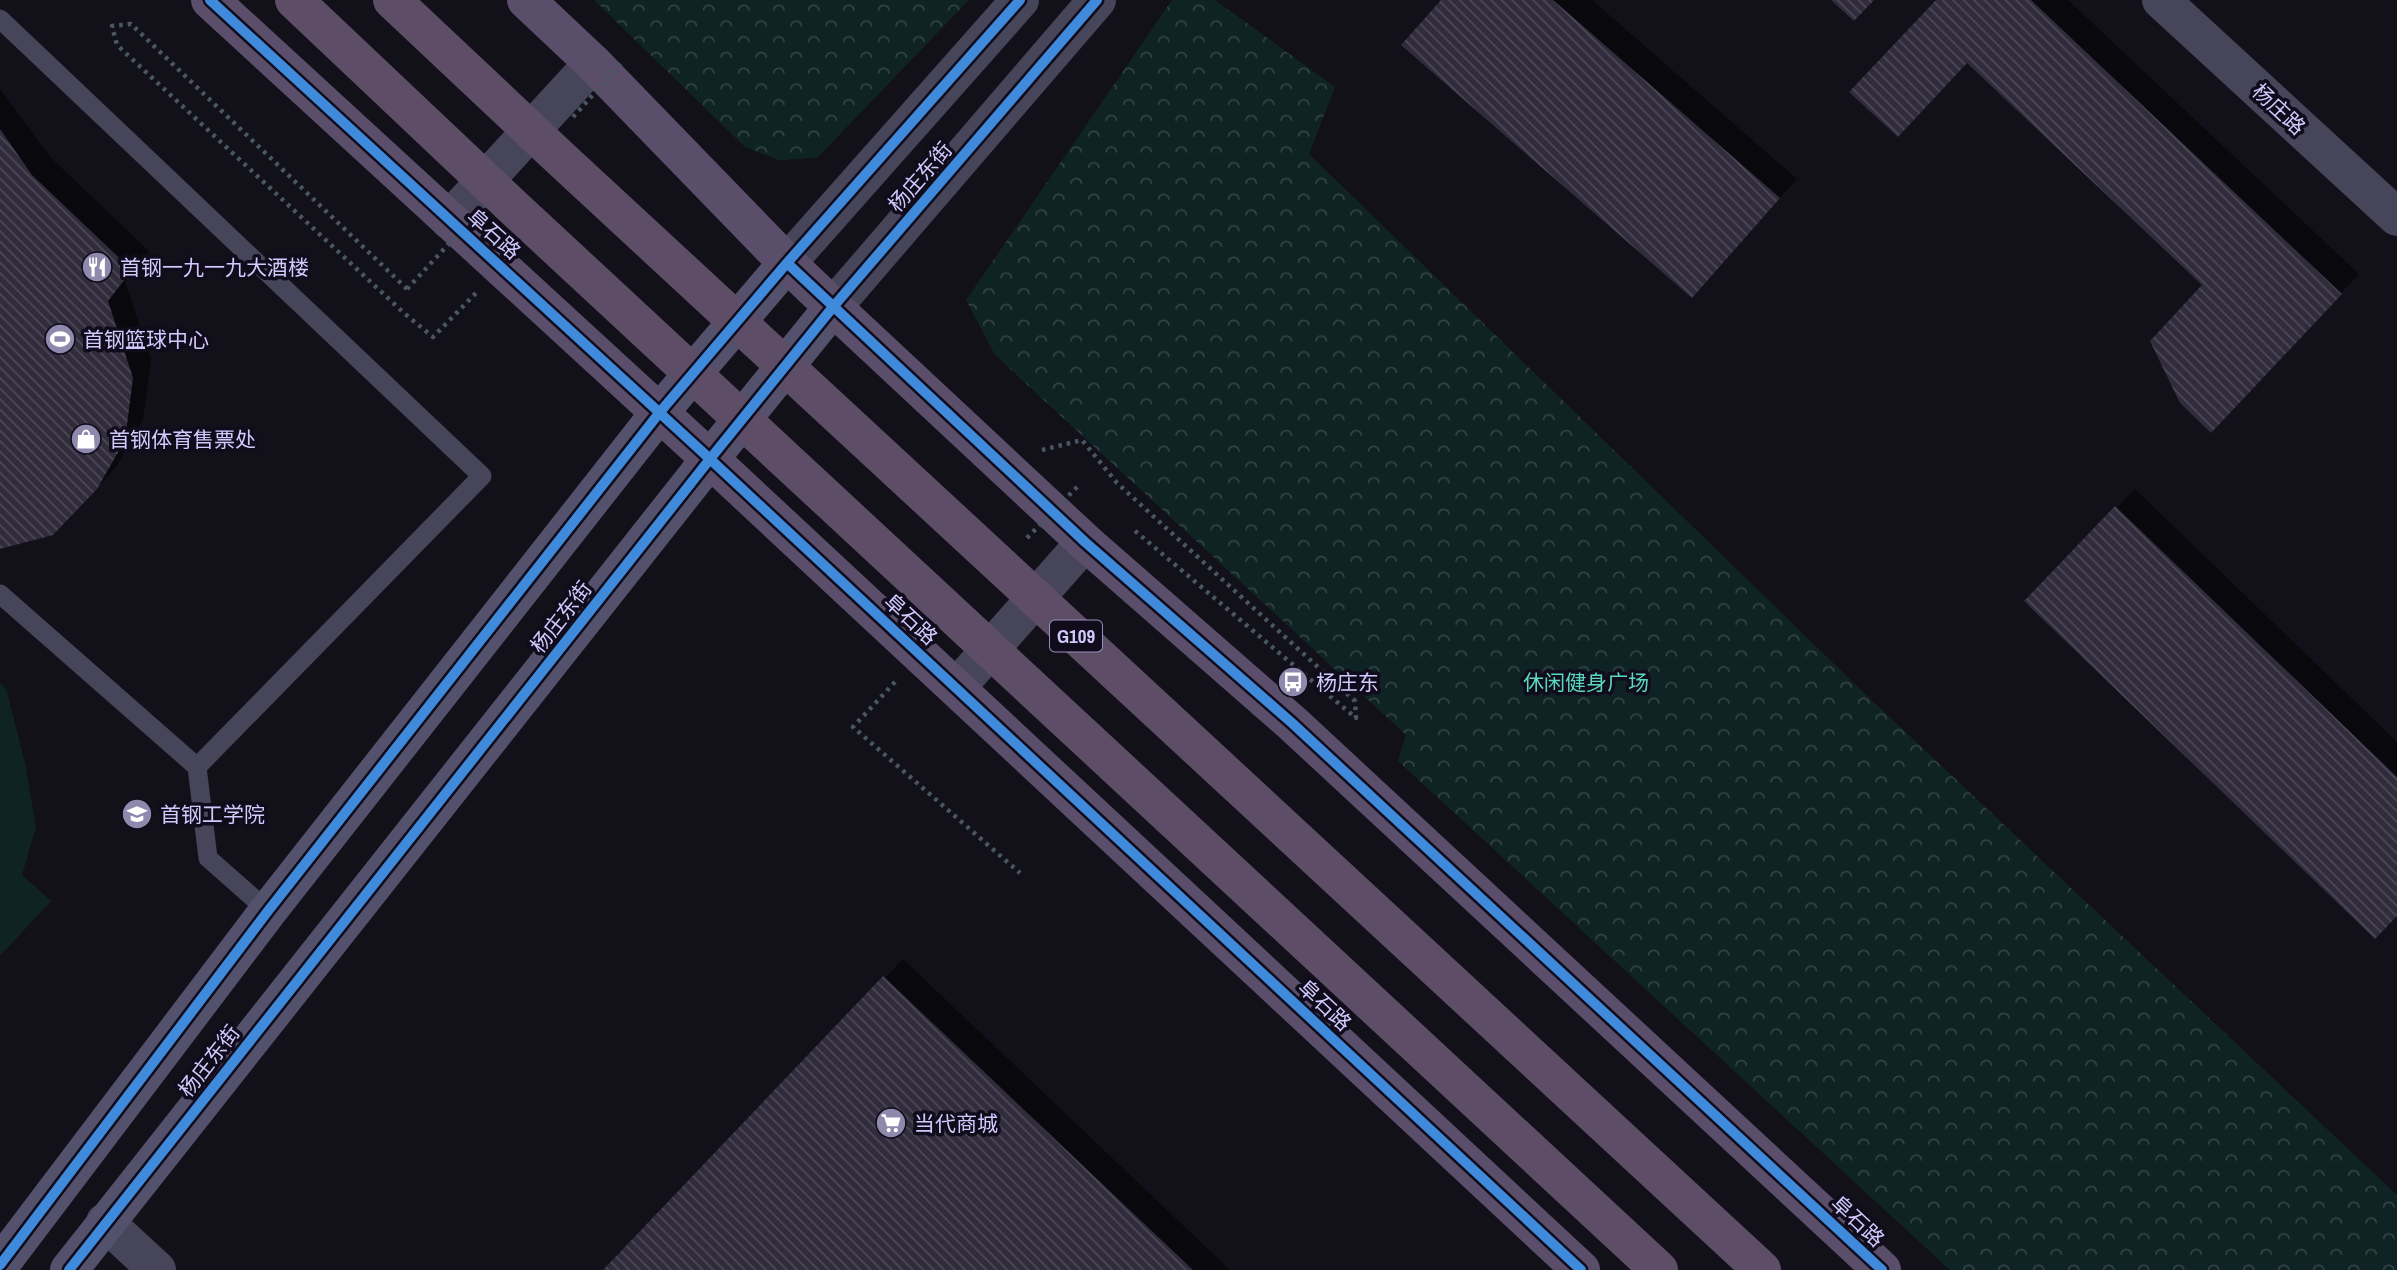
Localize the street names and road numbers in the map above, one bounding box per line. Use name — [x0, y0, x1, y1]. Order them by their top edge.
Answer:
street label: 杨庄路 — [2246, 77, 2312, 141]
street label: 杨庄东街 — [882, 136, 958, 218]
street label: 阜石路 — [461, 202, 527, 266]
street label: 杨庄东街 — [524, 575, 598, 659]
street label: 阜石路 — [878, 587, 944, 651]
road number: G109 — [1050, 621, 1102, 652]
street label: 阜石路 — [1292, 973, 1358, 1037]
street label: 杨庄东街 — [172, 1019, 246, 1103]
street label: 阜石路 — [1825, 1189, 1891, 1253]

